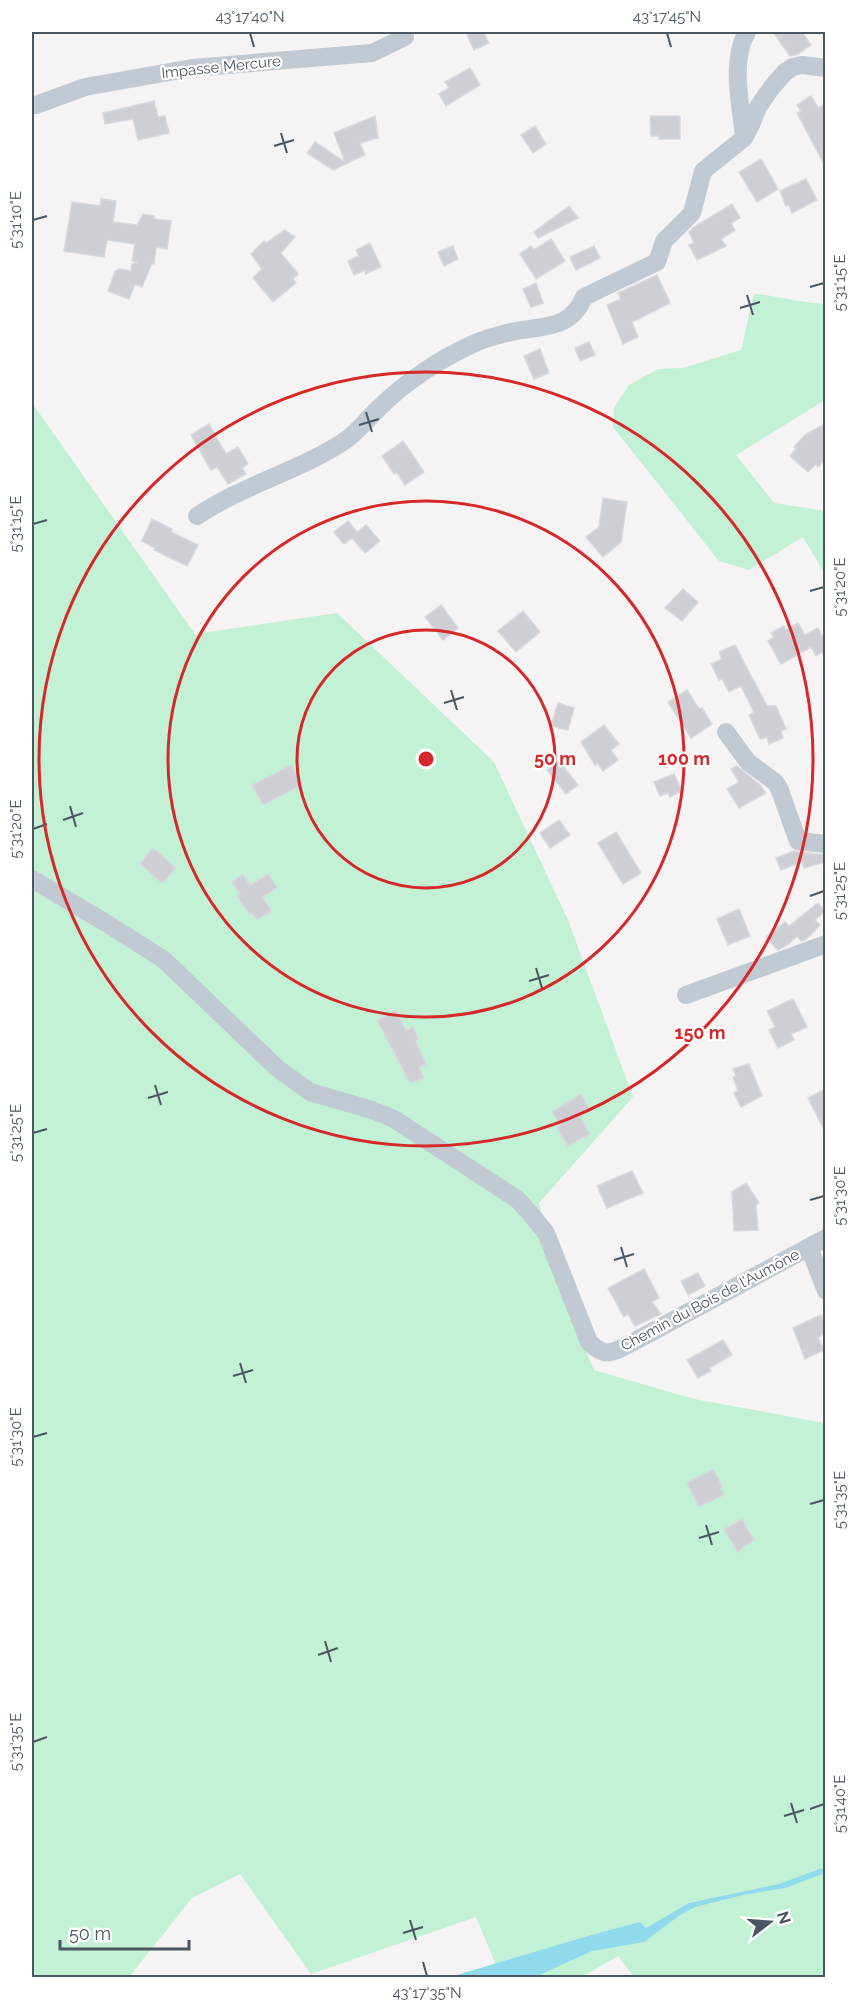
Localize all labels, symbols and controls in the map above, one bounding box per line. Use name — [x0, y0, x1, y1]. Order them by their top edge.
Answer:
text: 43°17'40"N — [215, 8, 285, 26]
text: 43°17'45"N — [633, 8, 701, 26]
street label: Impasse Mercure — [160, 52, 282, 82]
text: 5°31'10"E — [7, 191, 25, 249]
text: 5°31'15"E — [831, 254, 849, 312]
text: 5°31'15"E — [7, 495, 25, 553]
text: 5°31'20"E — [831, 557, 849, 617]
text: 50 m — [534, 748, 576, 769]
text: 100 m — [658, 748, 710, 769]
centre of rings — [416, 749, 436, 769]
text: 5°31'20"E — [7, 799, 25, 859]
text: 5°31'25"E — [831, 862, 849, 920]
text: 150 m — [675, 1022, 726, 1043]
text: 5°31'25"E — [7, 1104, 25, 1162]
text: 5°31'30"E — [831, 1166, 849, 1226]
street label: Chemin du Bois de l'Aumône — [618, 1245, 803, 1355]
text: 5°31'30"E — [7, 1407, 25, 1467]
text: 5°31'35"E — [831, 1471, 849, 1529]
text: 5°31'35"E — [7, 1713, 25, 1771]
text: 5°31'40"E — [831, 1775, 849, 1833]
north arrow — [740, 1892, 800, 1952]
text: N — [773, 1909, 795, 1926]
scale bar — [60, 1913, 189, 1951]
text: 50 m — [69, 1923, 111, 1944]
text: 43°17'35"N — [392, 1984, 462, 2002]

